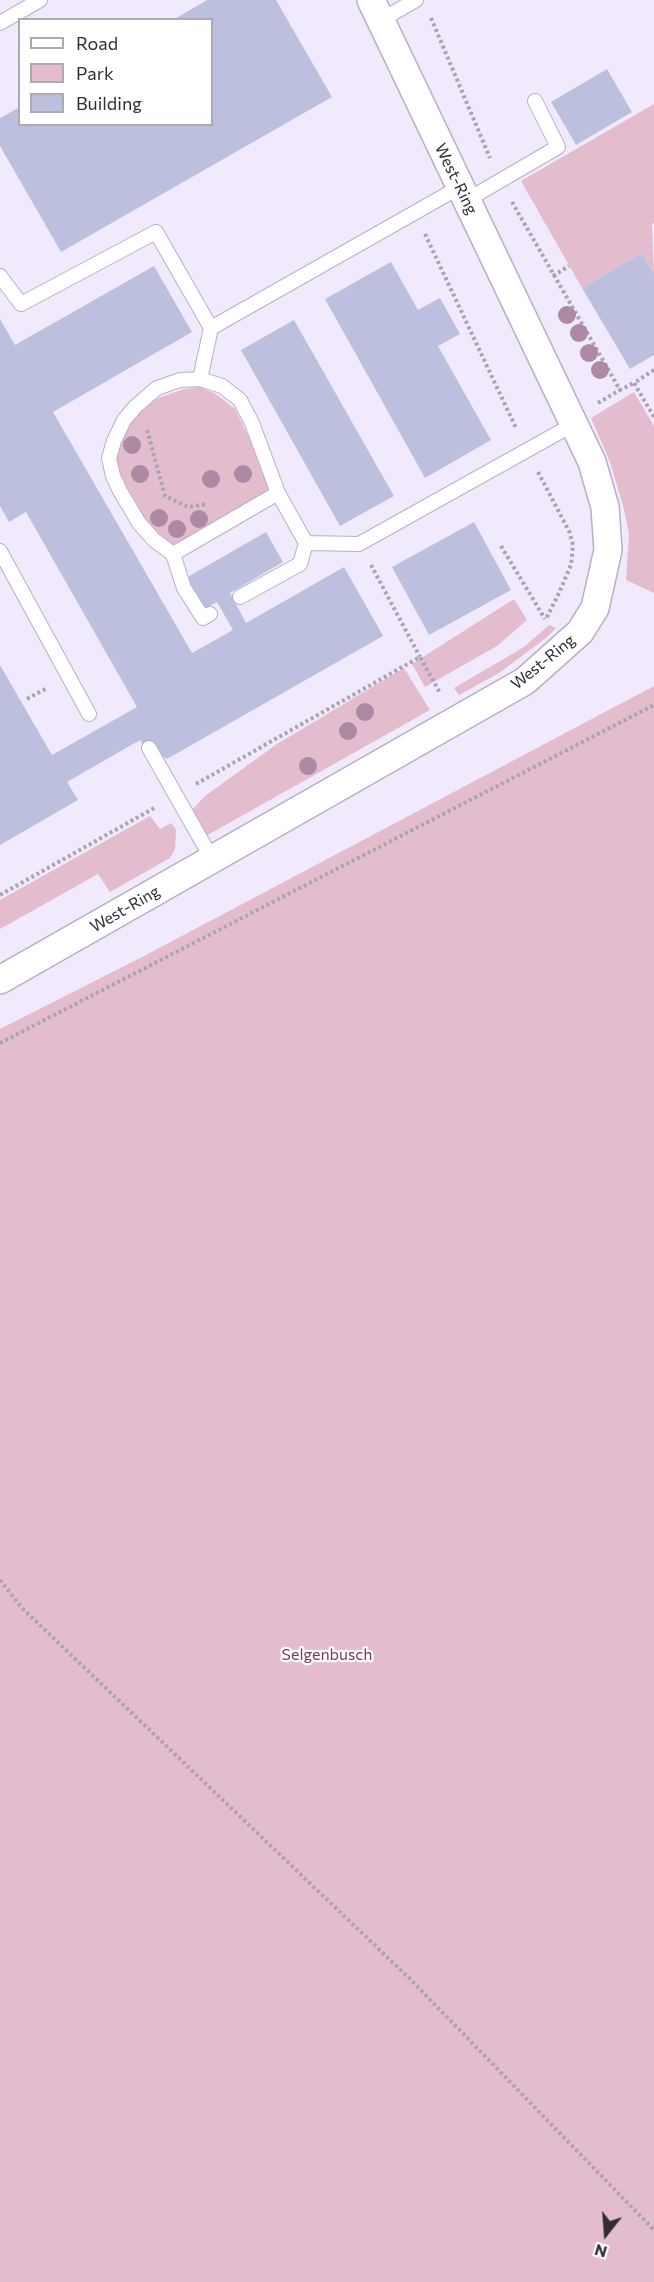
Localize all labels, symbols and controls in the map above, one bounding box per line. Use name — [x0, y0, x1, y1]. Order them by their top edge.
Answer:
legend — [18, 18, 213, 126]
text: Road — [76, 32, 118, 54]
text: Park — [76, 62, 114, 84]
text: Building — [76, 92, 142, 114]
street label: West-Ring — [431, 140, 481, 218]
street label: West-Ring — [507, 630, 579, 694]
street label: West-Ring — [87, 881, 163, 937]
park label: Selgenbusch — [282, 1645, 372, 1665]
north arrow — [576, 2204, 636, 2264]
text: N — [592, 2241, 609, 2263]

